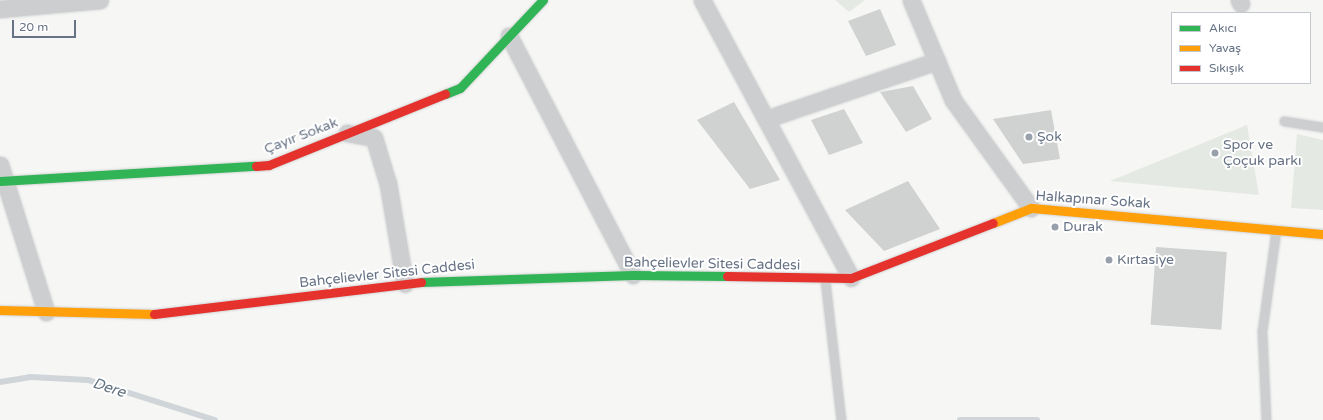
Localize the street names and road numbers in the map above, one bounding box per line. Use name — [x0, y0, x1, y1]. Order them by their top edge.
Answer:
street label: Çayır Sokak — [262, 114, 340, 158]
street label: Halkapınar Sokak — [1035, 188, 1151, 212]
street label: Bahçelievler Sitesi Caddesi — [624, 254, 800, 274]
street label: Bahçelievler Sitesi Caddesi — [298, 256, 476, 292]

